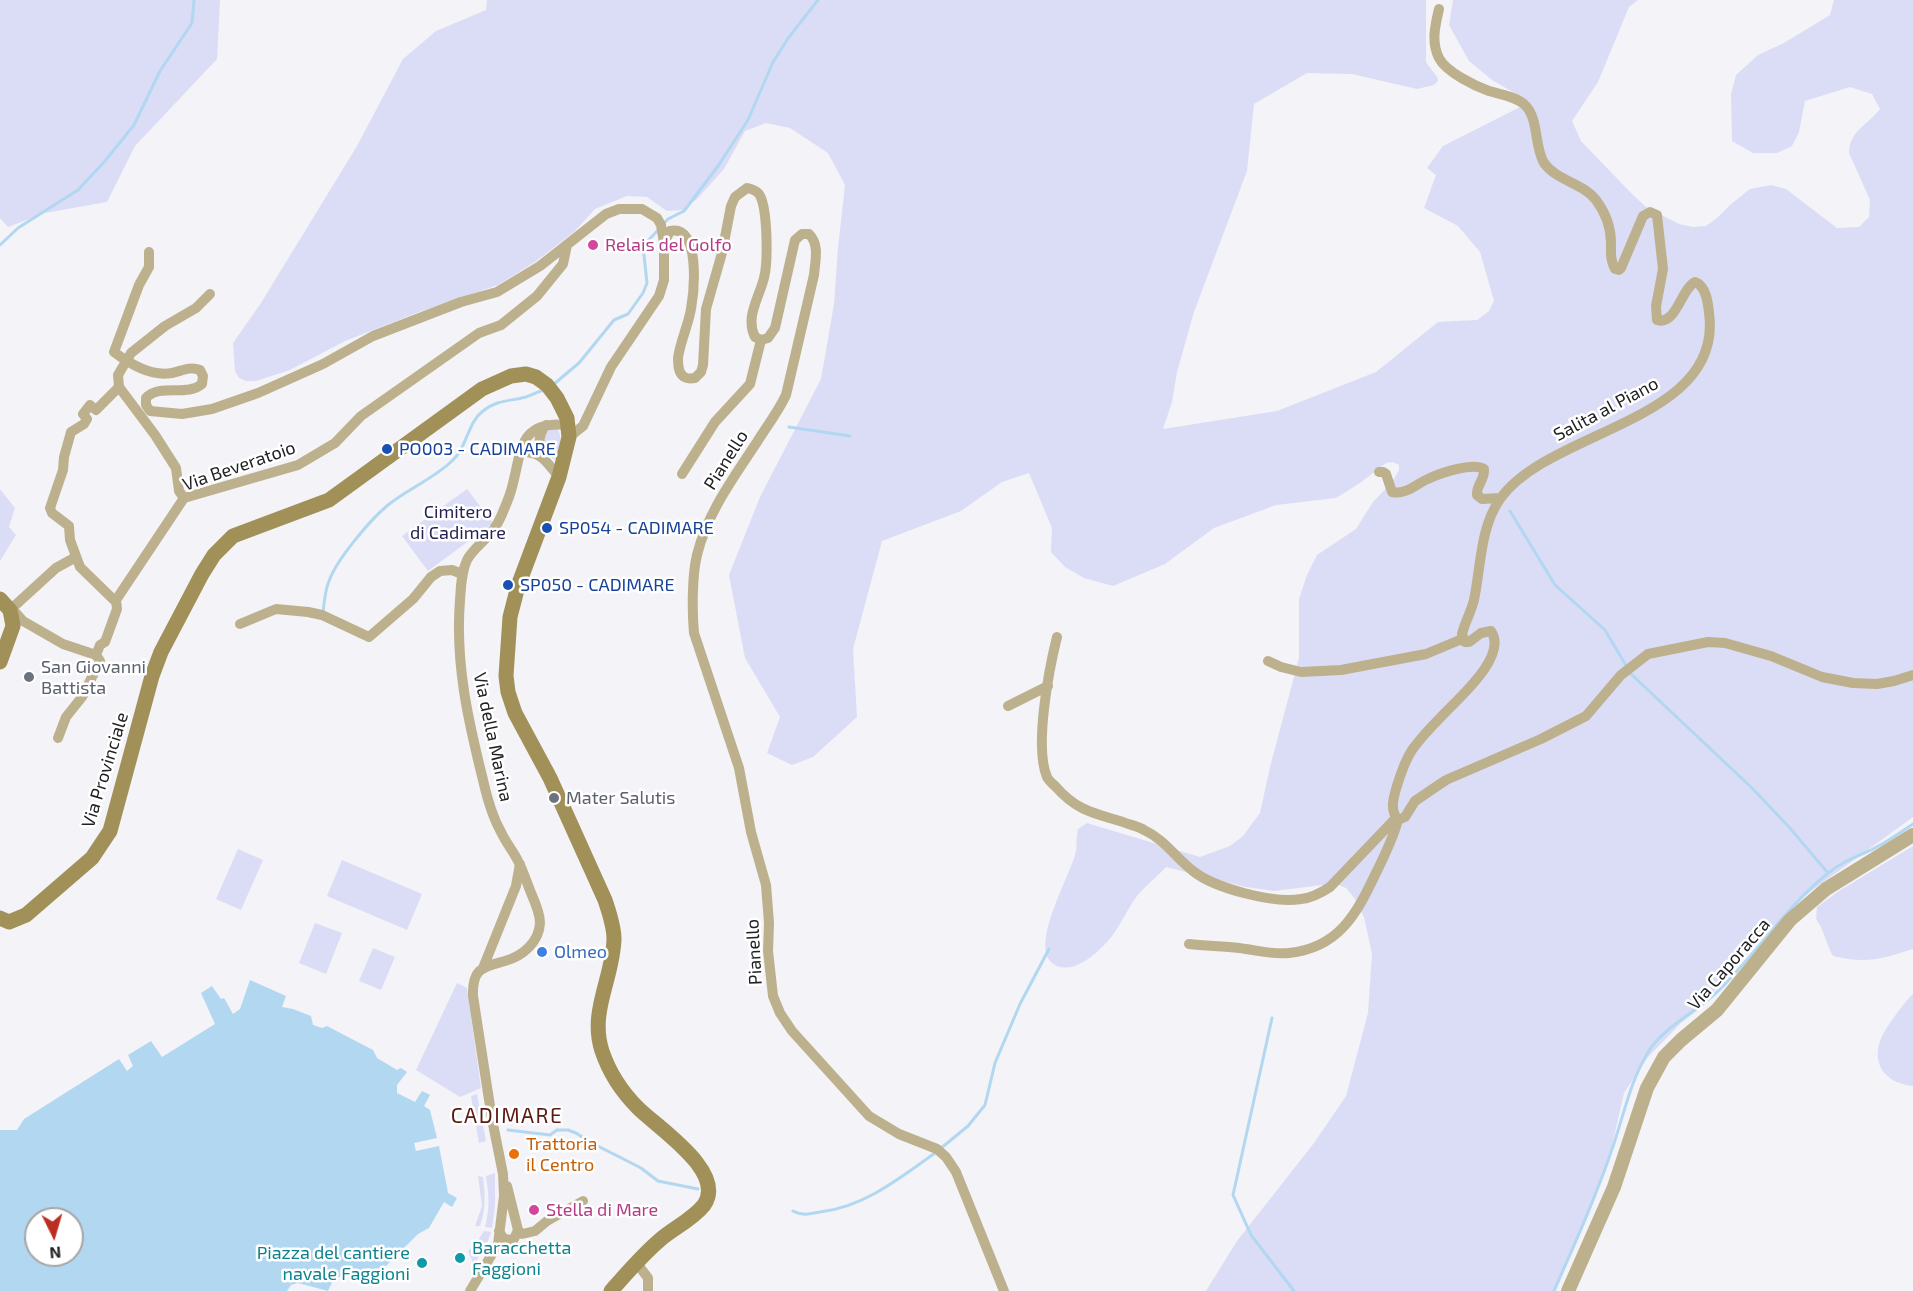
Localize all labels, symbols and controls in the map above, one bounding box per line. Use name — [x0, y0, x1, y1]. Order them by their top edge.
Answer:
place label: Relais del Golfo — [605, 234, 732, 256]
marker: Relais del Golfo — [586, 238, 600, 252]
street label: Salita al Piano — [1550, 372, 1662, 446]
street label: Pianello — [699, 426, 753, 494]
street label: Via Beveratoio — [180, 437, 298, 495]
place label: PO003 - CADIMARE — [399, 438, 556, 460]
marker: PO003 - CADIMARE — [380, 442, 394, 456]
park label: Cimitero di Cadimare — [410, 501, 506, 544]
place label: SP054 - CADIMARE — [559, 517, 714, 539]
marker: SP054 - CADIMARE — [540, 521, 554, 535]
place label: SP050 - CADIMARE — [520, 574, 674, 596]
marker: SP050 - CADIMARE — [501, 578, 515, 592]
place label: San Giovanni Battista — [41, 656, 146, 698]
marker: San Giovanni Battista — [22, 670, 36, 684]
street label: Via della Marina — [469, 670, 517, 804]
street label: Via Provinciale — [77, 710, 133, 830]
place label: Mater Salutis — [566, 787, 675, 809]
marker: Mater Salutis — [547, 791, 561, 805]
street label: Via Caporacca — [1683, 914, 1775, 1014]
street label: Pianello — [741, 918, 767, 986]
place label: Olmeo — [554, 941, 607, 963]
marker: Olmeo — [535, 945, 549, 959]
district label: CADIMARE — [451, 1103, 563, 1129]
place label: Trattoria il Centro — [526, 1133, 597, 1176]
marker: Trattoria il Centro — [507, 1147, 521, 1161]
place label: Stella di Mare — [546, 1199, 658, 1221]
marker: Stella di Mare — [527, 1203, 541, 1217]
north arrow — [24, 1207, 84, 1267]
place label: Baracchetta Faggioni — [472, 1237, 571, 1280]
place label: Piazza del cantiere navale Faggioni — [257, 1242, 410, 1284]
text: N — [49, 1243, 62, 1263]
marker: Baracchetta Faggioni — [453, 1251, 467, 1265]
marker: Piazza del cantiere navale Faggioni — [415, 1256, 429, 1270]

